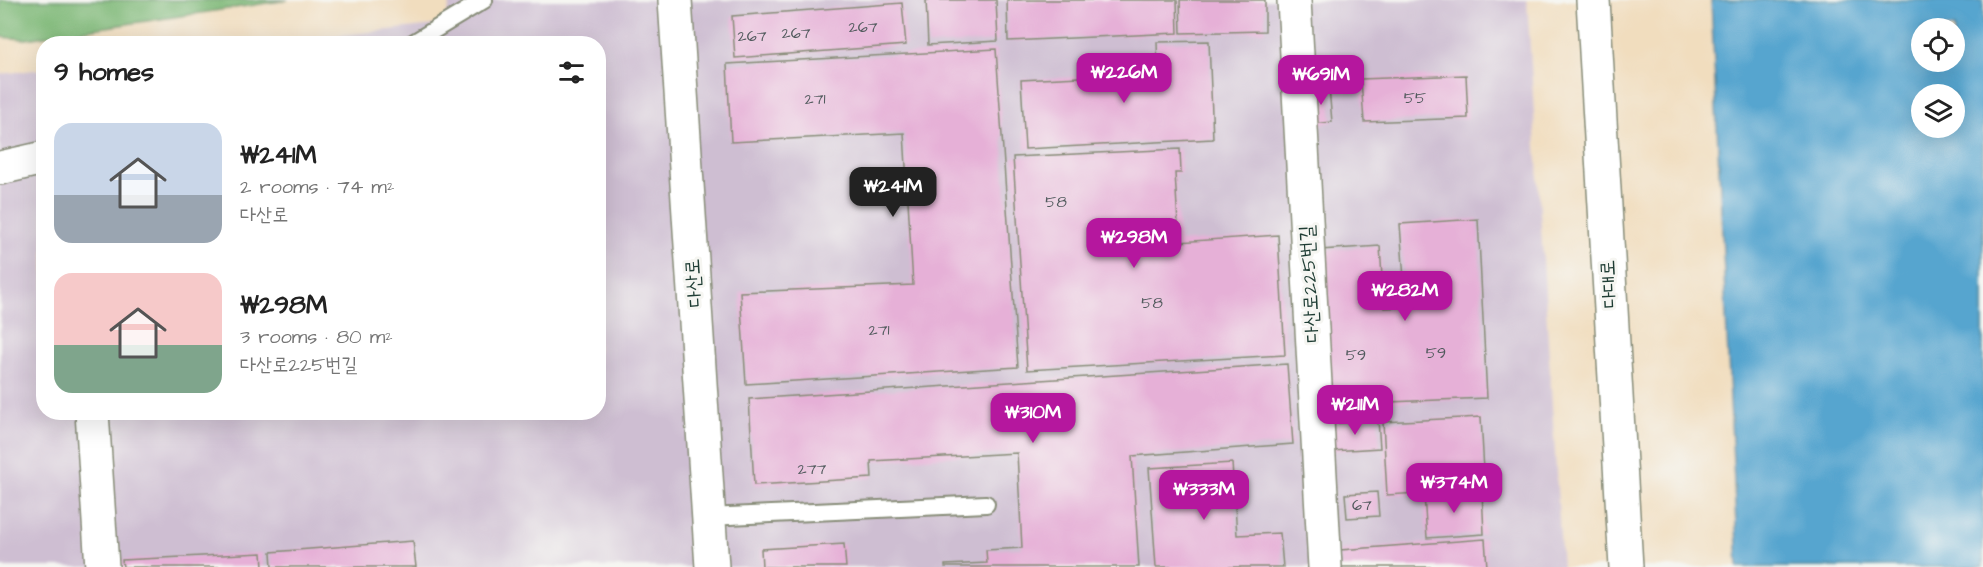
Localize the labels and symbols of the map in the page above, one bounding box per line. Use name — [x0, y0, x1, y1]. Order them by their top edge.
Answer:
house number: 267 — [848, 16, 878, 38]
house number: 267 — [781, 22, 811, 44]
house number: 267 — [737, 25, 767, 47]
pin: ₩226M — [1082, 53, 1166, 104]
pin: ₩691M — [1279, 55, 1363, 106]
house number: 55 — [1404, 87, 1427, 109]
house number: 271 — [804, 88, 826, 110]
pin: ₩241M — [851, 167, 935, 218]
house number: 58 — [1045, 191, 1067, 213]
pin: ₩298M — [1092, 218, 1176, 269]
street label: 다산로225번길 — [1293, 225, 1327, 343]
street label: 다산로 — [678, 258, 710, 308]
street label: 다대로 — [1594, 259, 1624, 309]
pin: ₩282M — [1363, 271, 1447, 322]
house number: 58 — [1141, 292, 1163, 314]
house number: 271 — [868, 319, 890, 341]
house number: 59 — [1426, 342, 1446, 364]
house number: 59 — [1346, 344, 1366, 366]
pin: ₩211M — [1313, 385, 1397, 436]
pin: ₩310M — [991, 393, 1075, 444]
house number: 277 — [798, 458, 827, 480]
pin: ₩374M — [1412, 463, 1496, 514]
pin: ₩333M — [1162, 470, 1246, 521]
house number: 67 — [1352, 494, 1372, 516]

